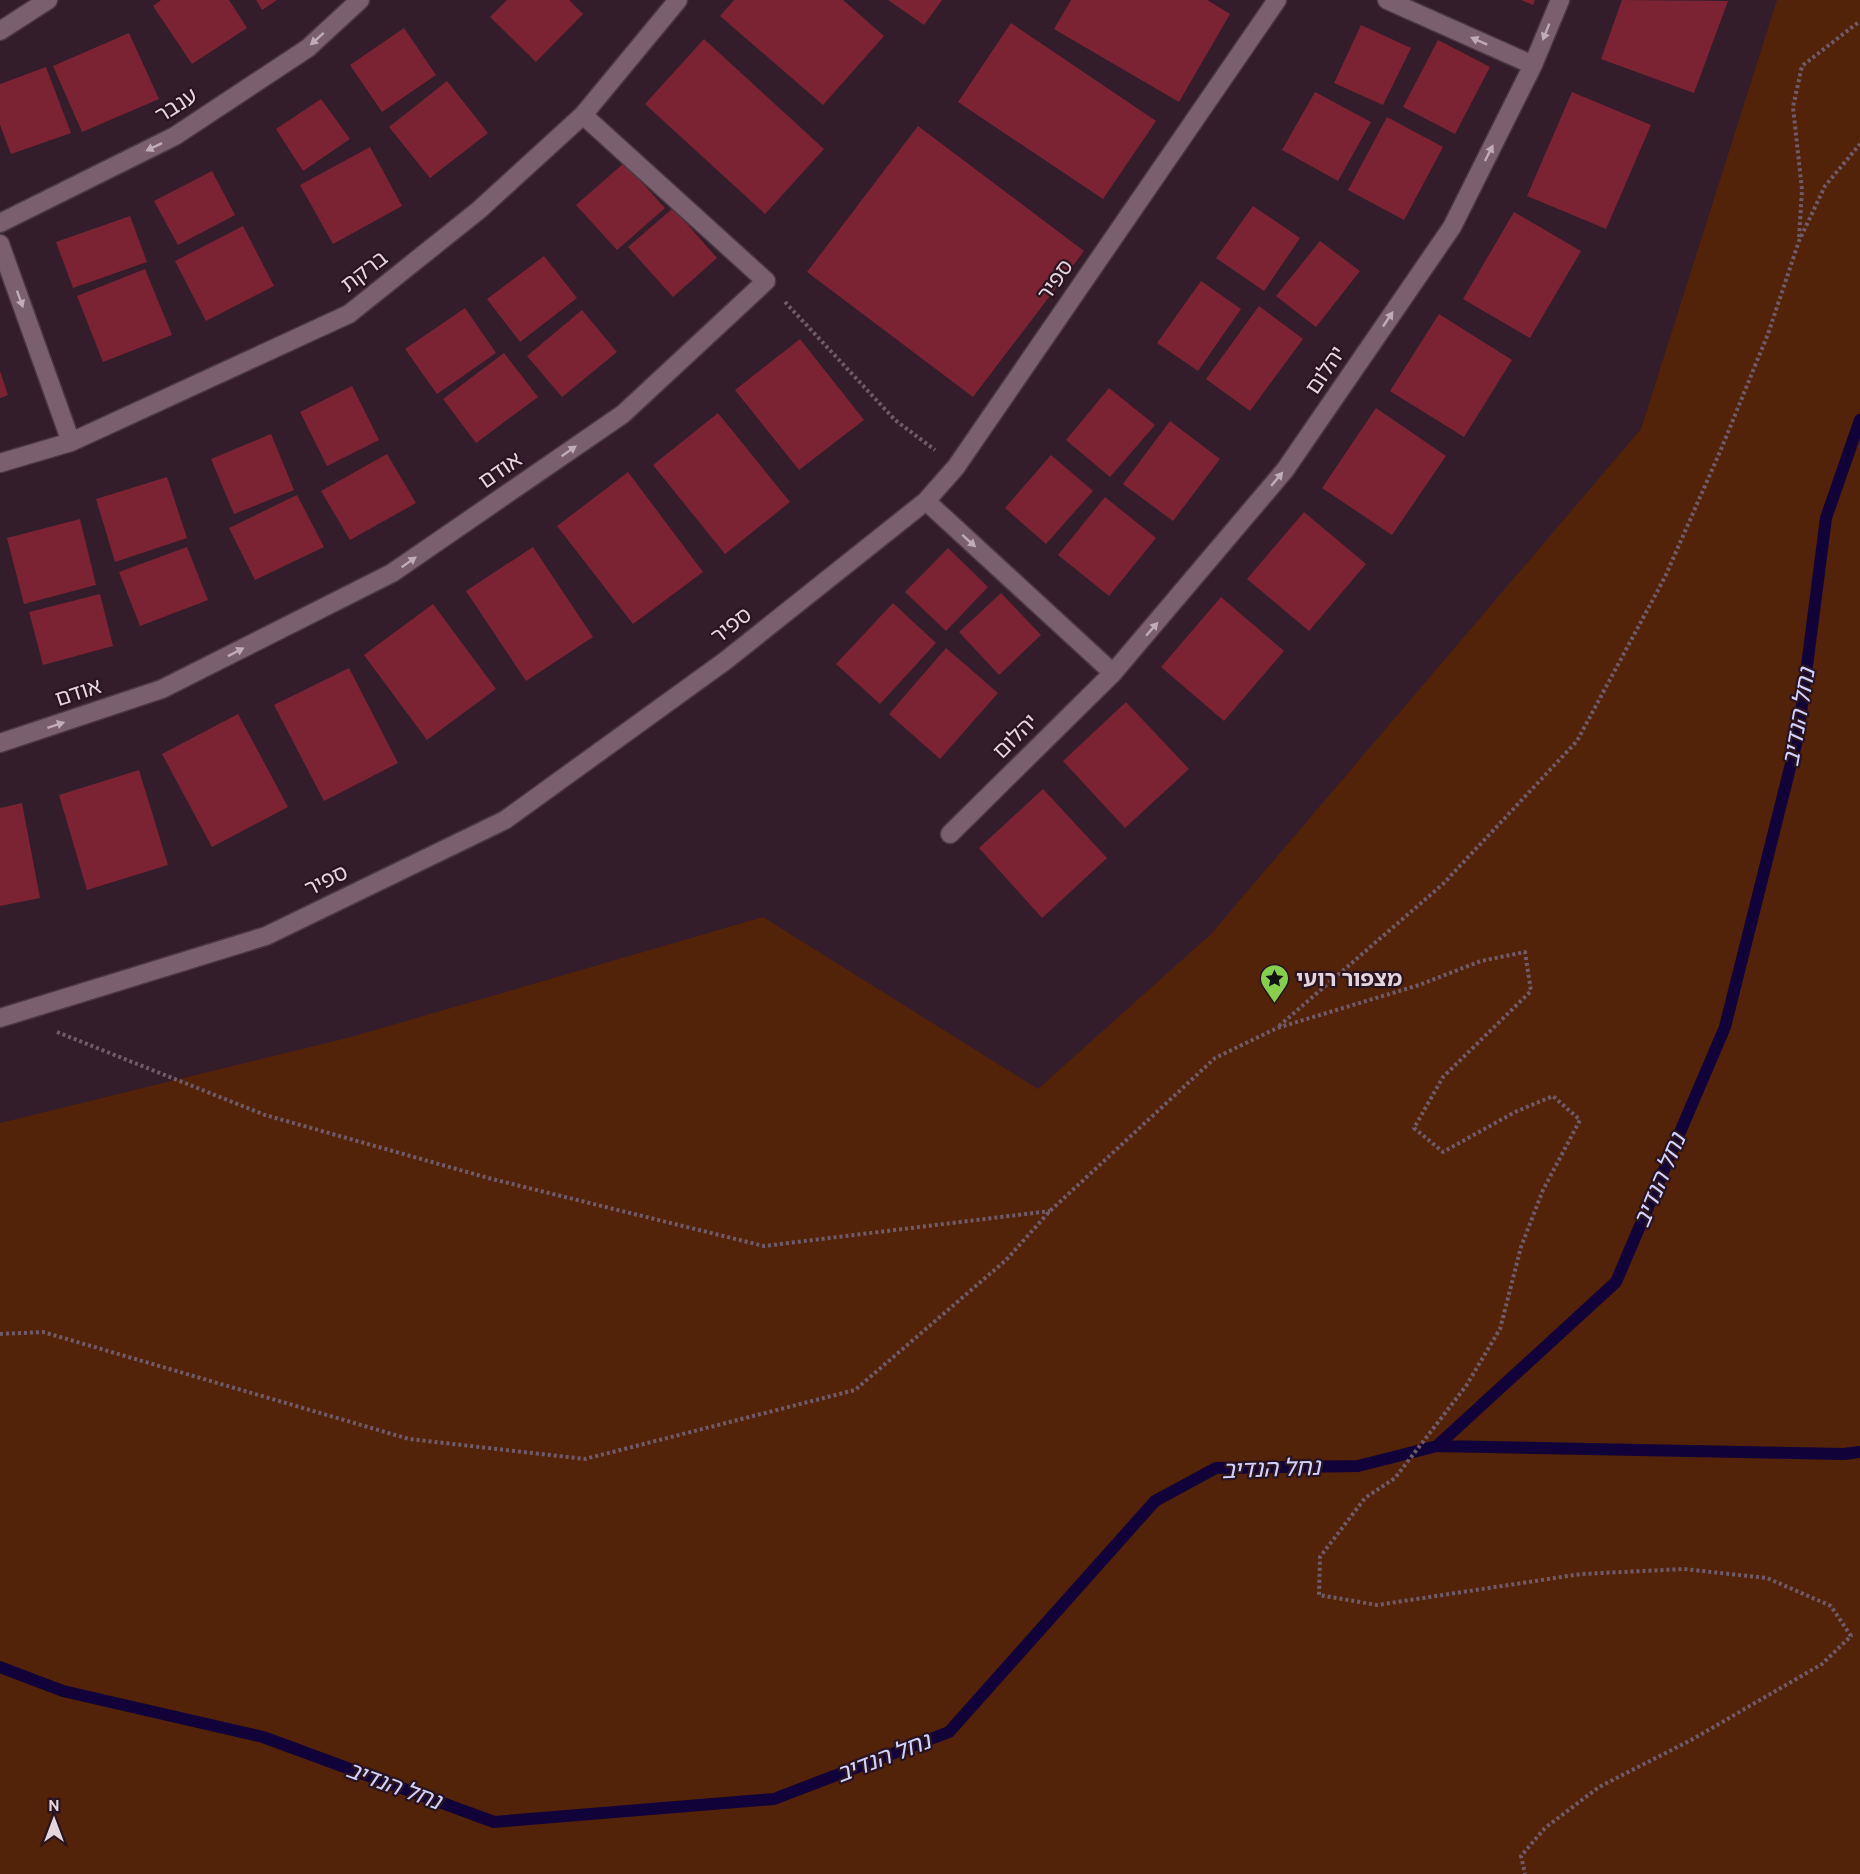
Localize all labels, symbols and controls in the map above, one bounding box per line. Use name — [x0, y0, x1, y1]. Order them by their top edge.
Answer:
one-way arrow — [1541, 24, 1551, 42]
one-way arrow — [309, 32, 324, 46]
one-way arrow — [1470, 36, 1488, 46]
street label: ענבר — [150, 82, 202, 128]
one-way arrow — [146, 142, 163, 151]
one-way arrow — [1484, 144, 1494, 161]
street label: ברקת — [335, 244, 393, 298]
street label: ספיר — [1031, 254, 1079, 306]
one-way arrow — [15, 290, 25, 308]
one-way arrow — [1382, 312, 1394, 328]
street label: יהלום — [1299, 341, 1351, 399]
street label: אודם — [473, 445, 527, 495]
one-way arrow — [561, 446, 577, 457]
one-way arrow — [1270, 472, 1283, 487]
one-way arrow — [961, 534, 976, 547]
one-way arrow — [400, 556, 416, 568]
street label: ספיר — [705, 601, 757, 649]
one-way arrow — [1145, 622, 1158, 637]
one-way arrow — [227, 647, 244, 657]
water label: נחל הנדיב — [1775, 664, 1821, 768]
street label: אודם — [52, 672, 105, 712]
street label: יהלום — [987, 708, 1043, 764]
one-way arrow — [47, 719, 65, 729]
street label: ספיר — [300, 858, 352, 902]
place icon: מצפור רועי — [1259, 962, 1291, 1004]
place label: מצפור רועי — [1296, 965, 1402, 992]
water label: נחל הנדיב — [1626, 1127, 1692, 1231]
water label: נחל הנדיב — [1221, 1452, 1323, 1484]
water label: נחל הנדיב — [832, 1725, 936, 1788]
water label: נחל הנדיב — [343, 1754, 447, 1816]
north arrow — [24, 1790, 84, 1850]
text: N — [48, 1796, 60, 1815]

